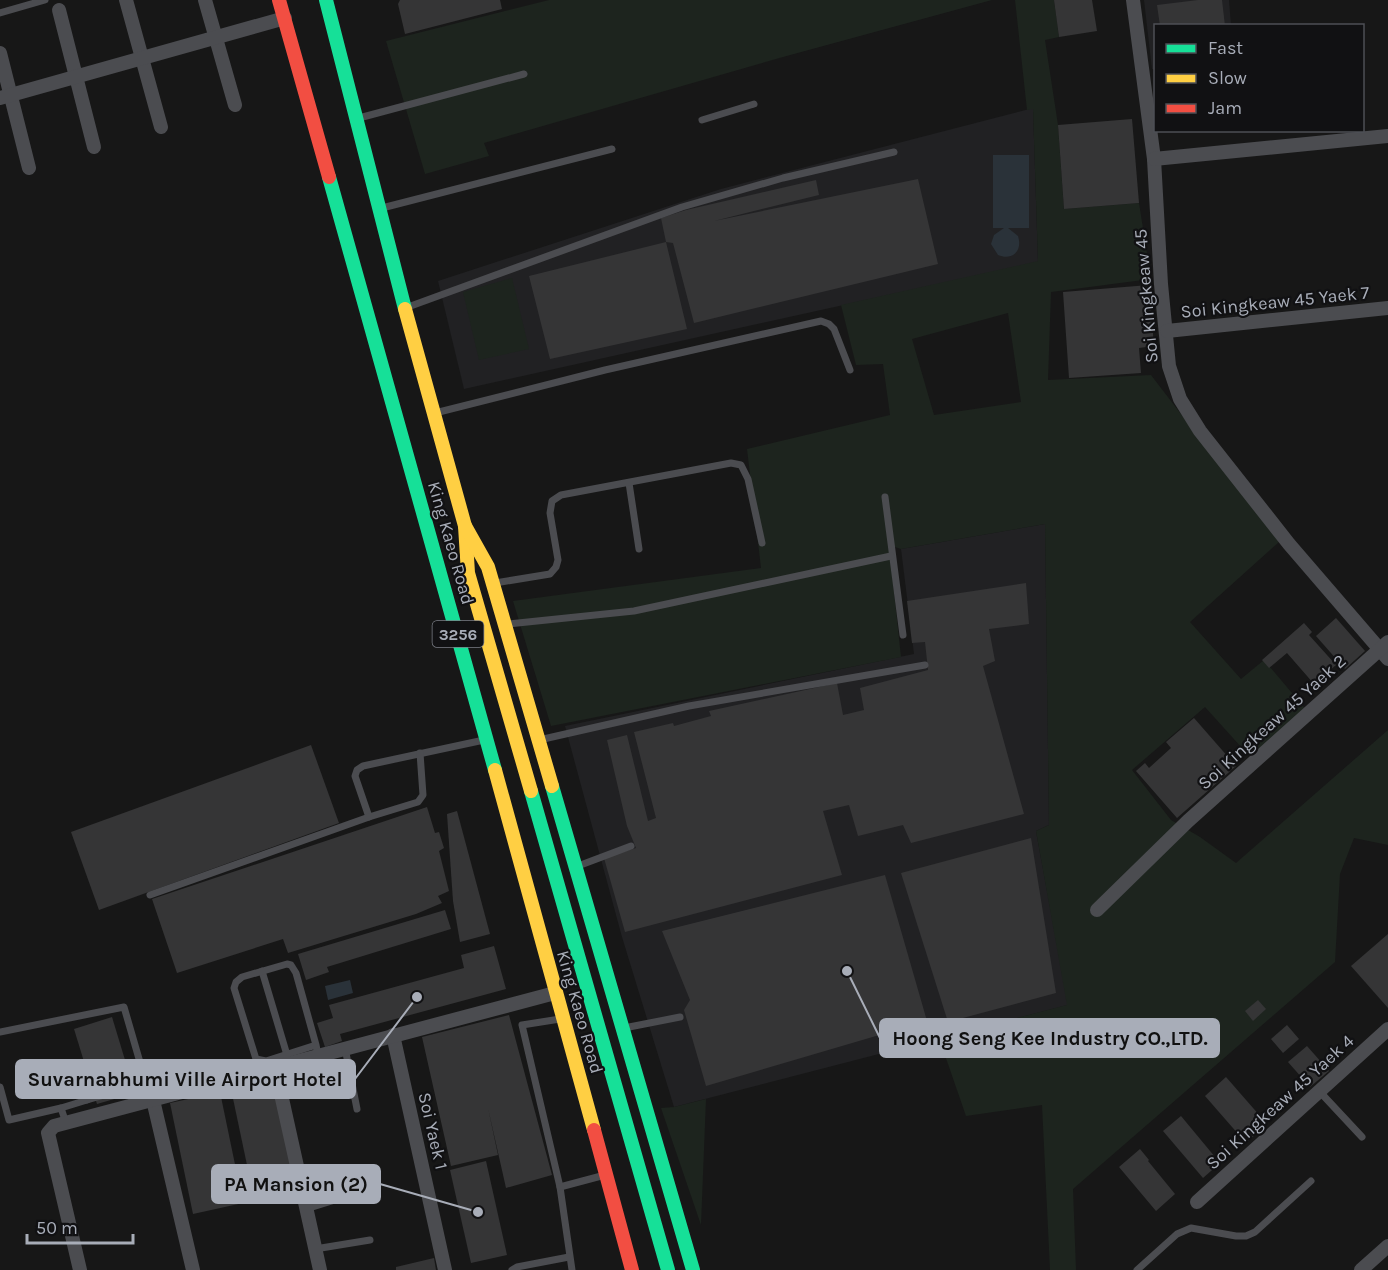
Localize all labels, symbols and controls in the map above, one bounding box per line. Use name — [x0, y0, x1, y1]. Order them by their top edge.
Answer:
legend — [1154, 24, 1364, 132]
text: Fast — [1208, 37, 1243, 59]
text: Slow — [1208, 67, 1247, 89]
text: Jam — [1208, 97, 1242, 119]
street label: Soi Kingkeaw 45 — [1129, 228, 1163, 364]
street label: Soi Kingkeaw 45 Yaek 7 — [1180, 281, 1371, 323]
street label: King Kaeo Road — [423, 479, 479, 607]
road number: 3256 — [432, 621, 484, 647]
street label: Soi Kingkeaw 45 Yaek 2 — [1193, 650, 1351, 794]
street label: King Kaeo Road — [552, 948, 608, 1076]
callout: Hoong Seng Kee Industry CO.,LTD. — [880, 1019, 1219, 1057]
text: Hoong Seng Kee Industry CO.,LTD. — [892, 1027, 1208, 1050]
street label: Soi Kingkeaw 45 Yaek 4 — [1202, 1030, 1358, 1174]
callout: Suvarnabhumi Ville Airport Hotel — [16, 1060, 355, 1098]
text: Suvarnabhumi Ville Airport Hotel — [28, 1068, 342, 1091]
street label: Soi Yaek 1 — [413, 1090, 453, 1172]
callout: PA Mansion (2) — [212, 1165, 380, 1203]
text: PA Mansion (2) — [224, 1173, 368, 1196]
scale bar — [27, 1207, 134, 1245]
text: 50 m — [36, 1217, 78, 1239]

